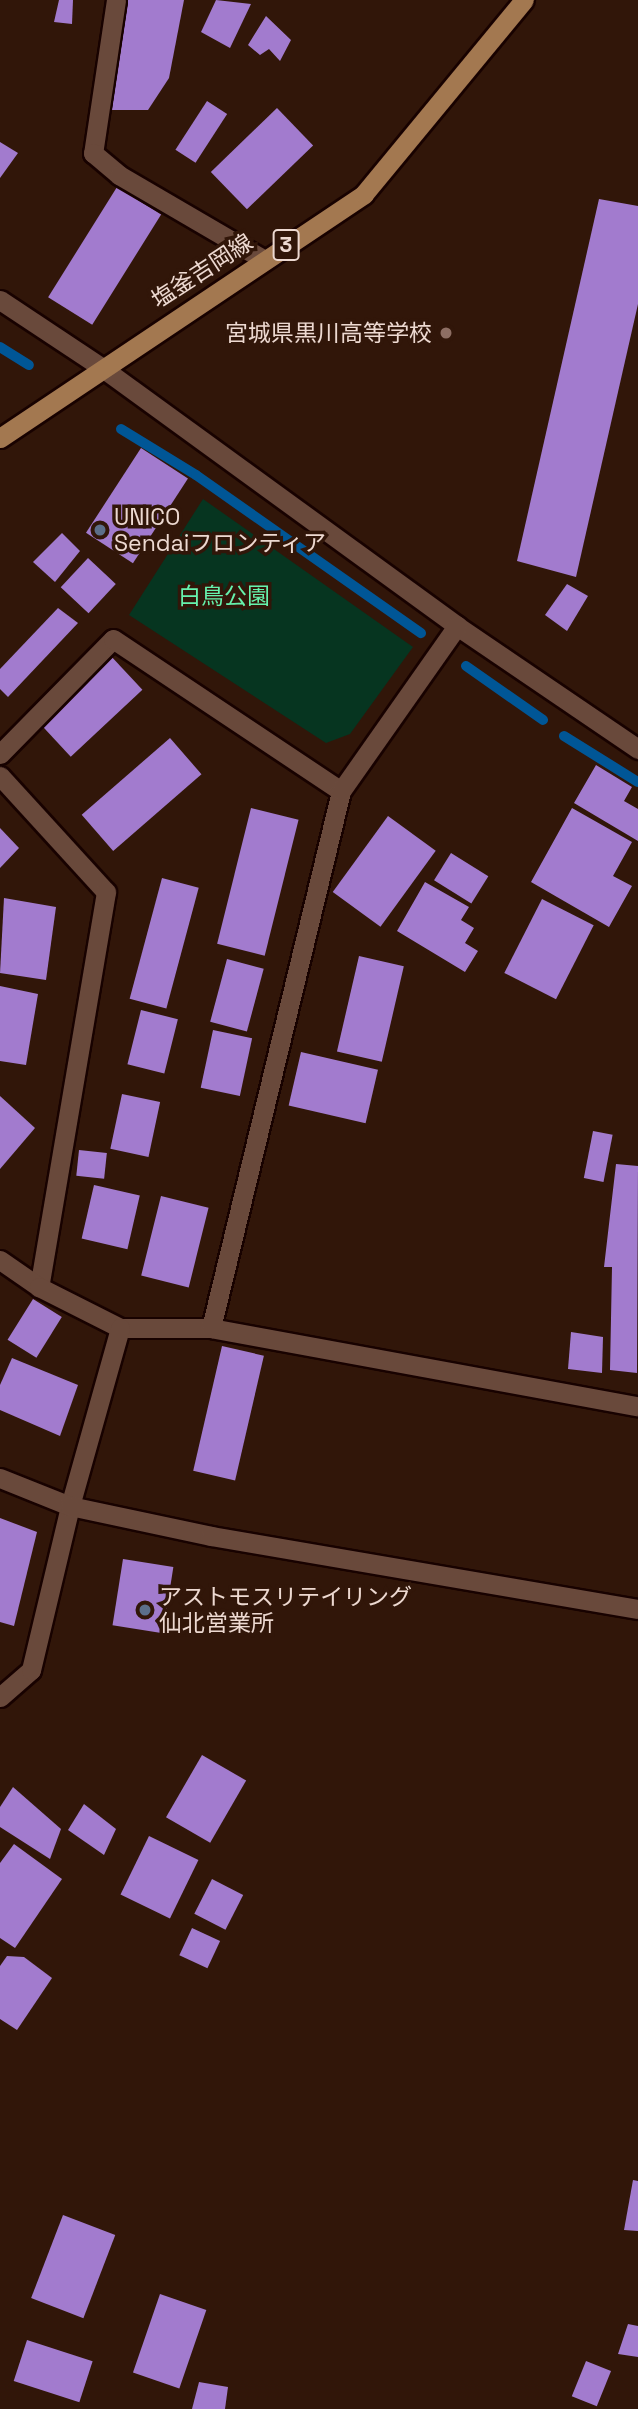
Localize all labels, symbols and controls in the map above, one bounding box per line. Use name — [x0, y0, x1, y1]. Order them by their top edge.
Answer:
street label: 塩釜吉岡線 — [146, 228, 258, 314]
road number: 3 — [272, 228, 300, 262]
place label: 宮城県黒川高等学校 — [225, 319, 432, 347]
marker: 宮城県黒川高等学校 — [438, 325, 454, 341]
place label: UNICO Sendaiフロンティア — [114, 503, 327, 557]
marker: UNICO Sendaiフロンティア — [92, 522, 108, 538]
park label: 白鳥公園 — [178, 582, 270, 610]
place label: アストモスリテイリング 仙北営業所 — [159, 1583, 412, 1637]
marker: アストモスリテイリング 仙北営業所 — [137, 1602, 153, 1618]

